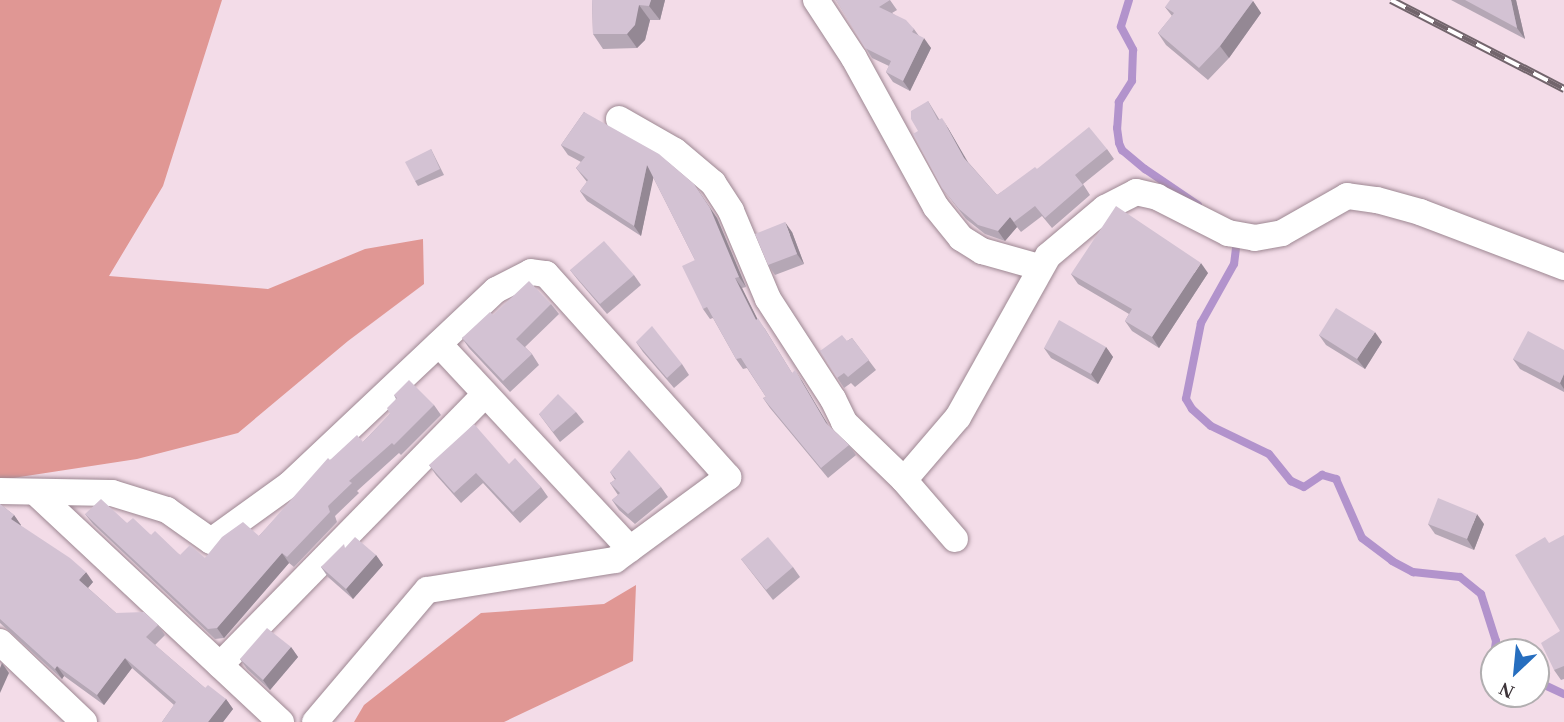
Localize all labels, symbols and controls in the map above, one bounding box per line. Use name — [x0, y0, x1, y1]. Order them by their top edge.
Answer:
north arrow — [1480, 638, 1550, 708]
text: N — [1496, 678, 1517, 703]

